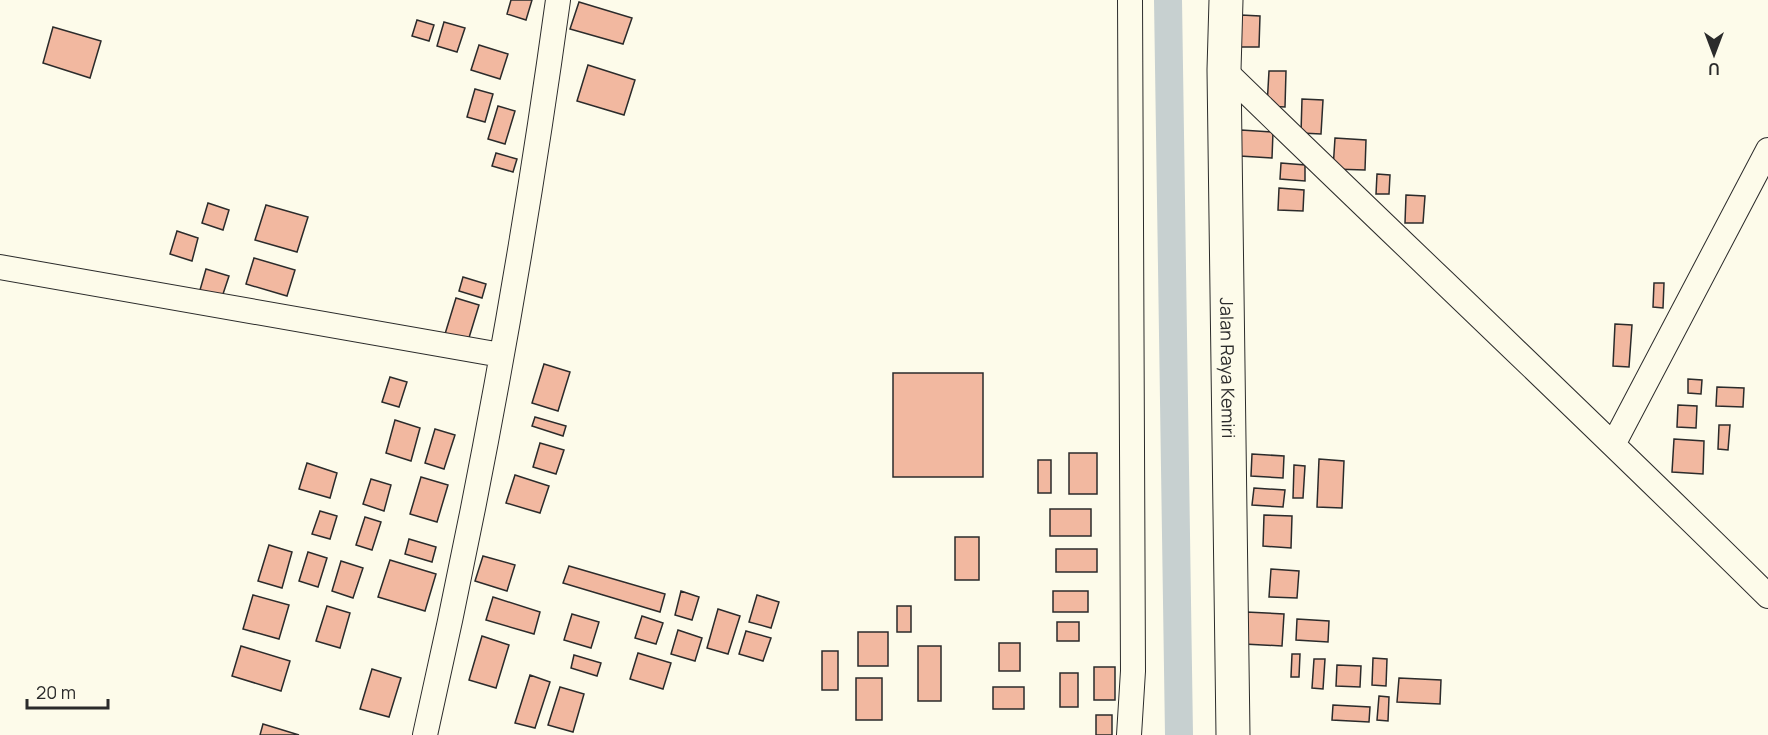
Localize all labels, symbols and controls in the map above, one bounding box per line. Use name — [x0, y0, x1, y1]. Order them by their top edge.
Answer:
north arrow — [1684, 24, 1744, 84]
text: U — [1708, 58, 1720, 80]
street label: Jalan Raya Kemiri — [1215, 297, 1241, 439]
scale bar — [27, 672, 108, 710]
text: 20 m — [36, 680, 76, 704]

